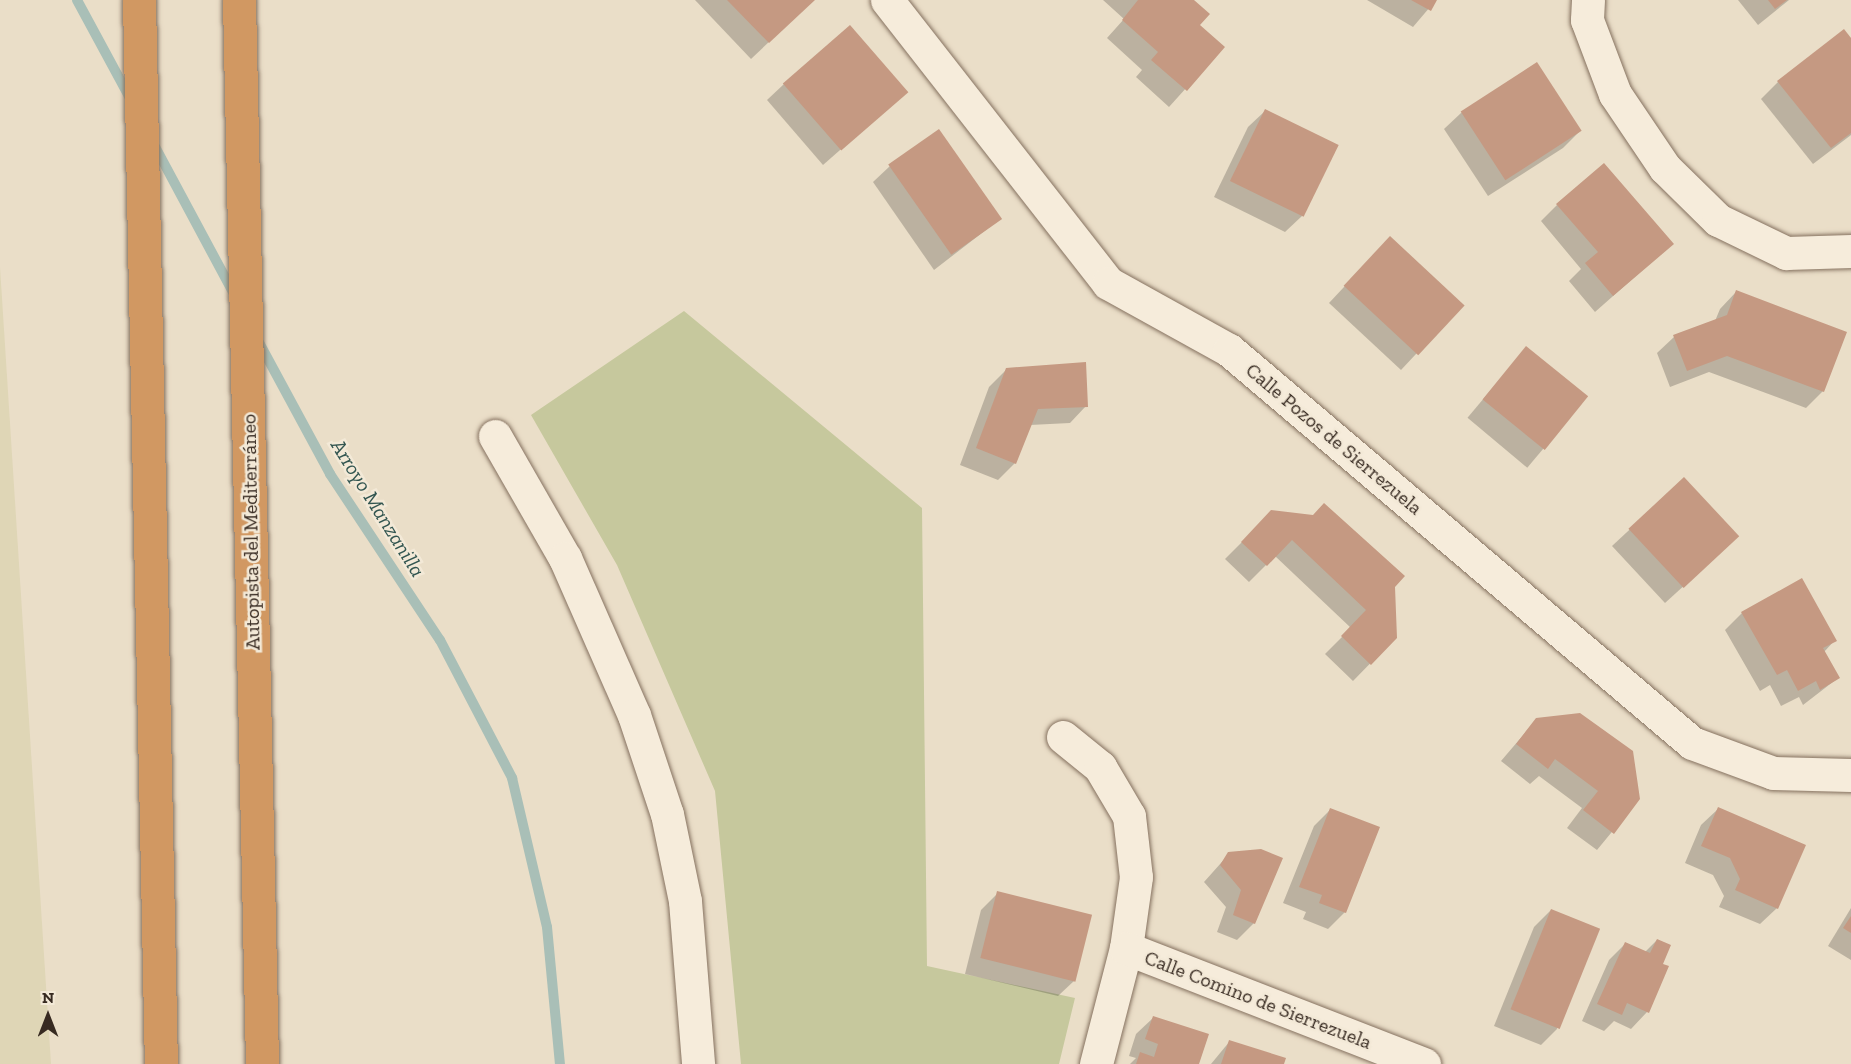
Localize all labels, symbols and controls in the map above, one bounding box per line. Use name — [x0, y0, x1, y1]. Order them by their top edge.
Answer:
street label: Calle Pozos de Sierrezuela — [1241, 358, 1427, 520]
street label: Autopista del Mediterráneo — [237, 414, 265, 650]
water label: Arroyo Manzanilla — [325, 434, 431, 582]
street label: Calle Comino de Sierrezuela — [1141, 946, 1375, 1054]
north arrow — [18, 986, 78, 1046]
text: N — [42, 988, 54, 1007]

